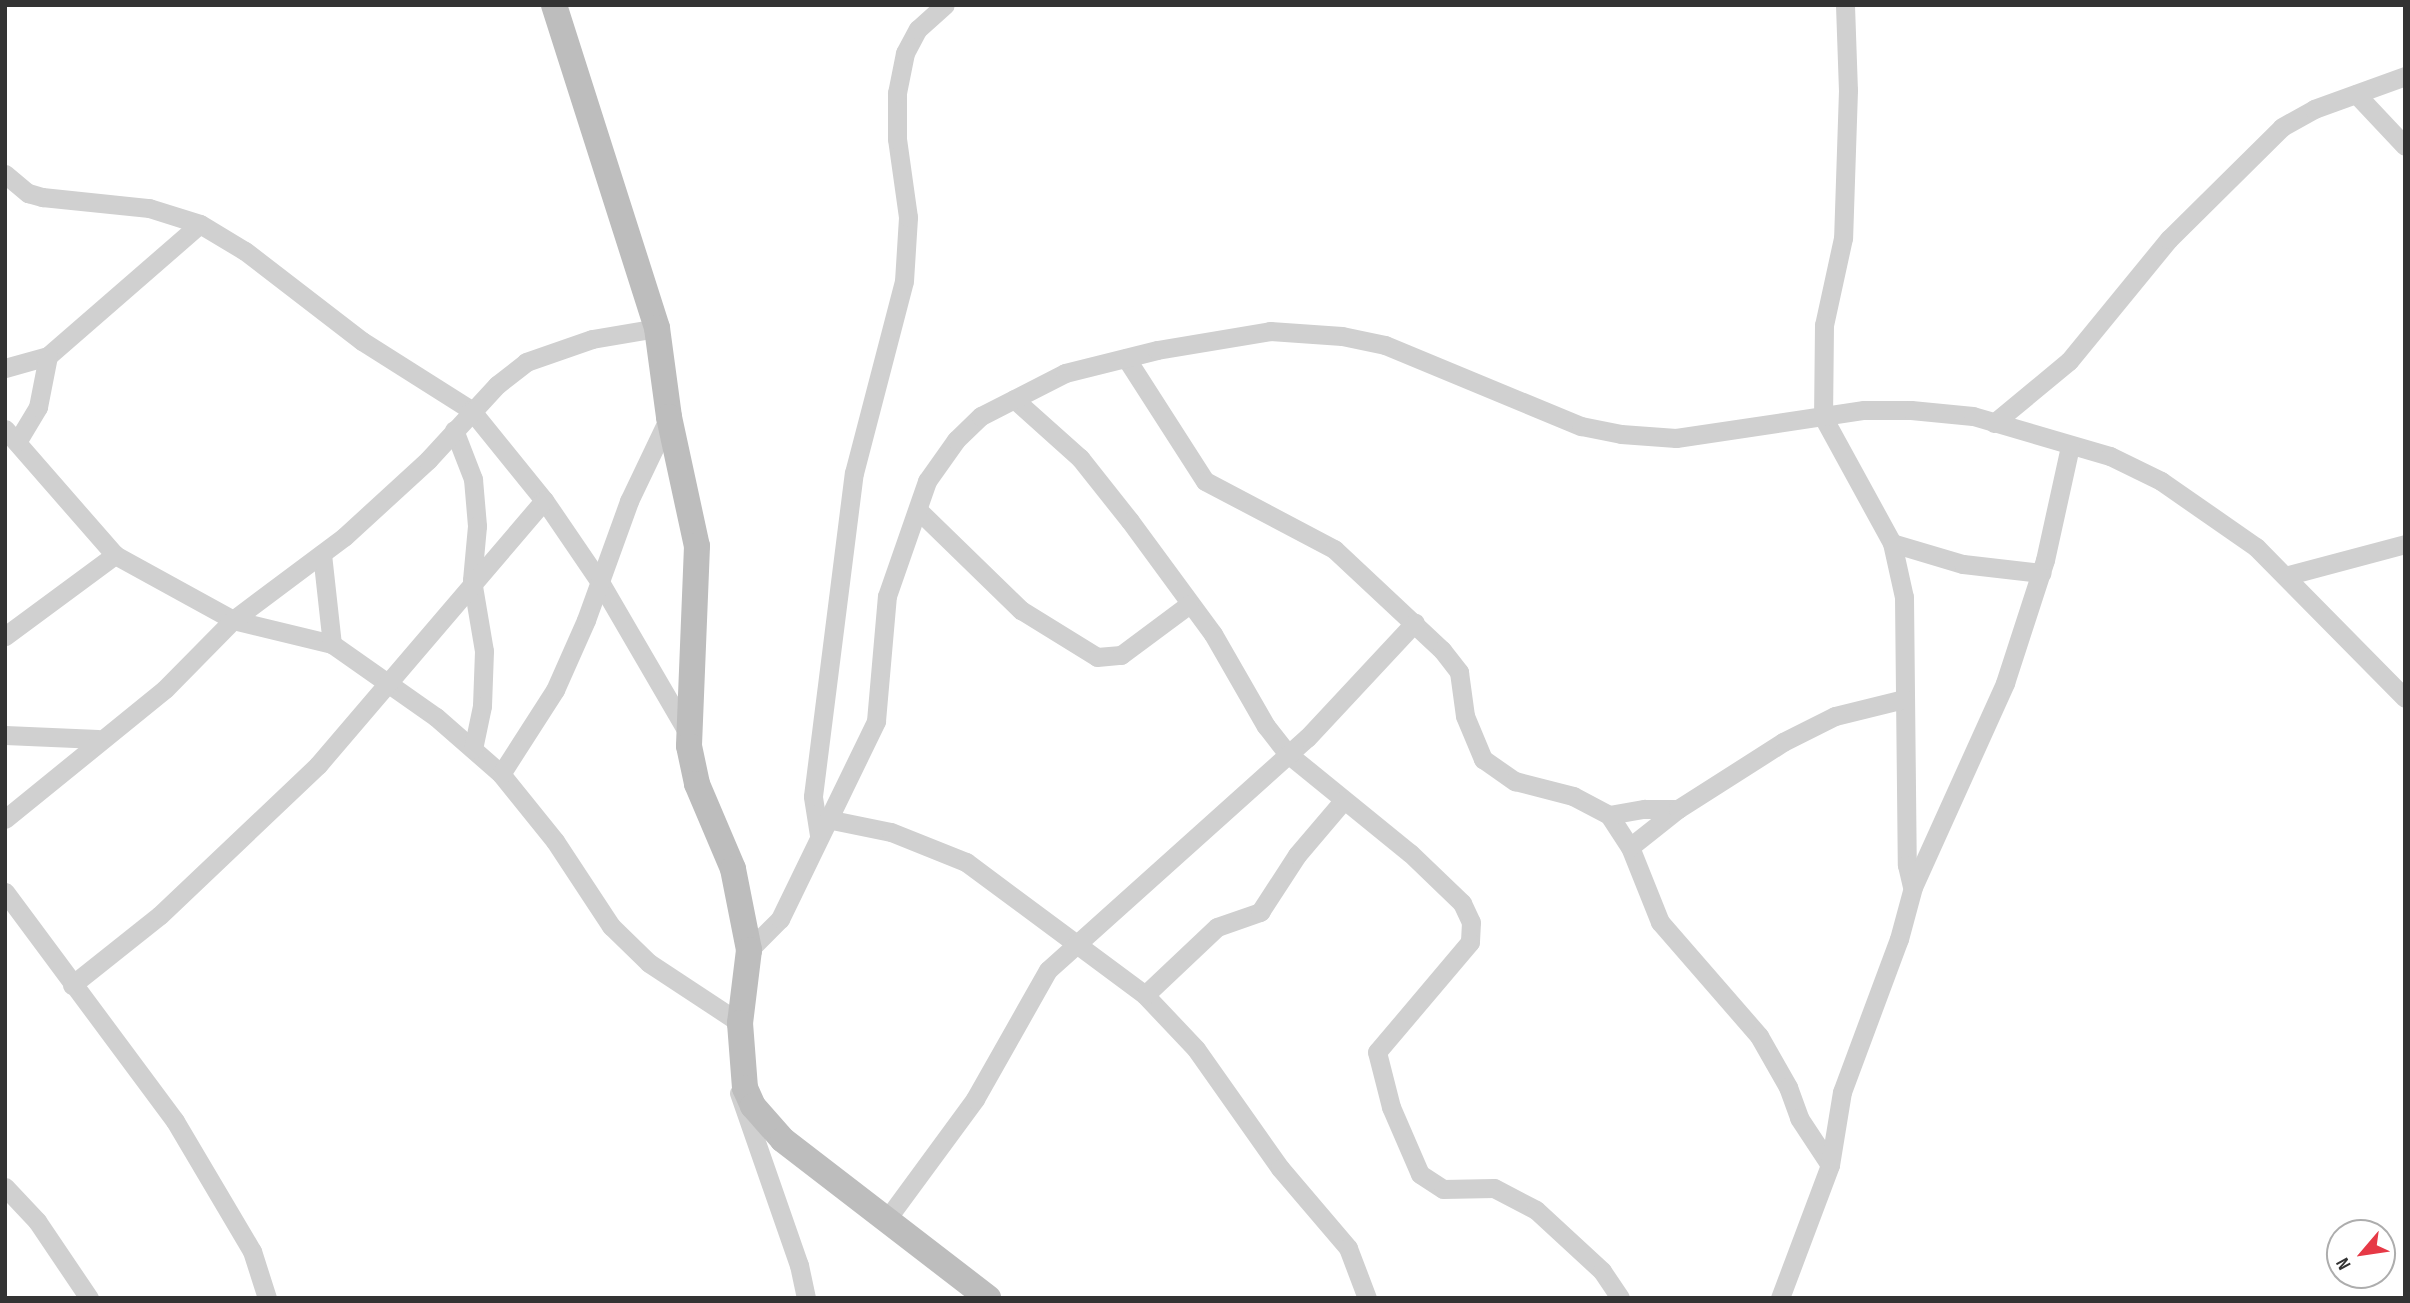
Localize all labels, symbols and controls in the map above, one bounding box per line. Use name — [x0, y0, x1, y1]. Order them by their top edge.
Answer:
north arrow — [2326, 1219, 2396, 1289]
text: N — [2331, 1253, 2356, 1273]

